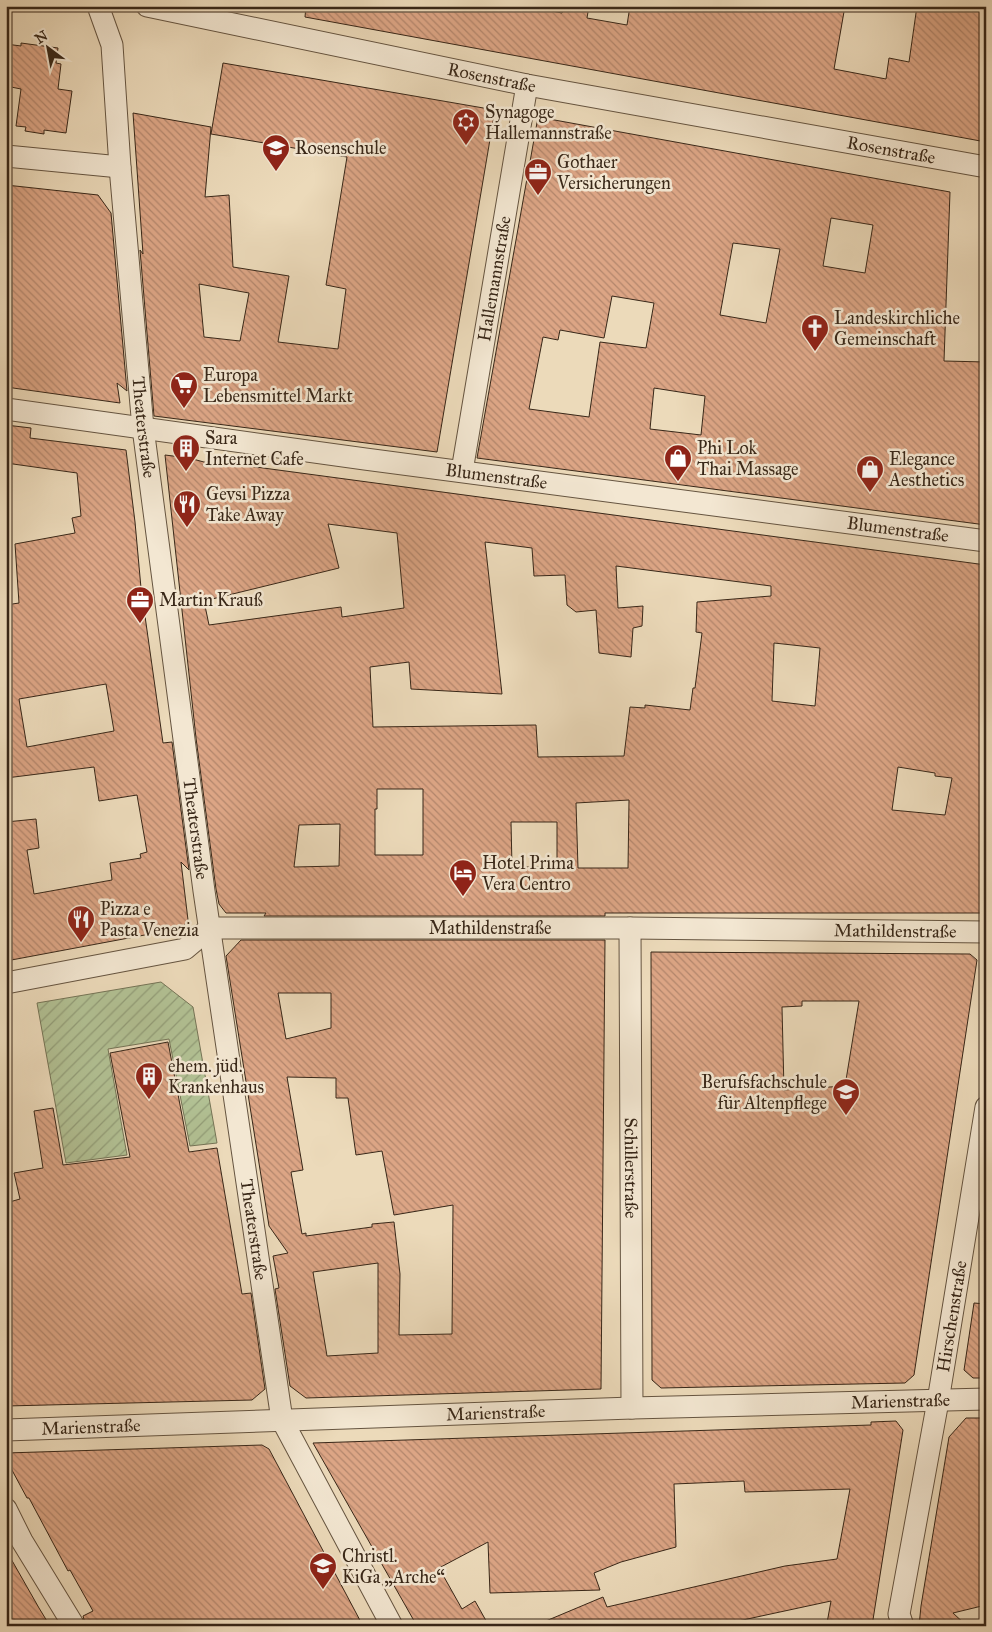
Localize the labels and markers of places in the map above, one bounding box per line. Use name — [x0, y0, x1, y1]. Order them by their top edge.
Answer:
place label: Synagoge Hallemannstraße — [485, 101, 612, 144]
synagogue icon: Synagoge Hallemannstraße — [451, 107, 481, 146]
school or university icon: Rosenschule — [261, 133, 291, 172]
place label: Rosenschule — [295, 137, 386, 159]
place label: Gothaer Versicherungen — [556, 151, 671, 195]
office icon: Gothaer Versicherungen — [523, 157, 553, 196]
place label: Landeskirchliche Gemeinschaft — [834, 307, 960, 350]
church icon: Landeskirchliche Gemeinschaft — [800, 313, 830, 352]
place label: Europa Lebensmittel Markt — [203, 364, 353, 407]
supermarket icon: Europa Lebensmittel Markt — [169, 370, 199, 409]
place label: Sara Internet Cafe — [205, 427, 304, 470]
building icon: Sara Internet Cafe — [171, 433, 201, 472]
place label: Phi Lok Thai Massage — [697, 437, 799, 481]
shop icon: Phi Lok Thai Massage — [663, 443, 693, 482]
place label: Elegance Aesthetics — [888, 448, 964, 491]
shop icon: Elegance Aesthetics — [855, 454, 885, 493]
place label: Gevsi Pizza Take Away — [206, 483, 291, 526]
restaurant icon: Gevsi Pizza Take Away — [172, 489, 202, 528]
office icon: Martin Krauß — [125, 585, 155, 624]
place label: Martin Krauß — [159, 589, 263, 611]
place label: Hotel Prima Vera Centro — [481, 852, 574, 895]
hotel icon: Hotel Prima Vera Centro — [448, 858, 478, 897]
place label: Pizza e Pasta Venezia — [100, 898, 199, 941]
restaurant icon: Pizza e Pasta Venezia — [66, 904, 96, 943]
place label: ehem. jüd. Krankenhaus — [168, 1055, 264, 1098]
building icon: ehem. jüd. Krankenhaus — [134, 1061, 164, 1100]
place label: Berufsfachschule für Altenpflege — [701, 1071, 827, 1115]
school or university icon: Berufsfachschule für Altenpflege — [831, 1077, 861, 1116]
place label: Christl. KiGa „Arche“ — [342, 1545, 445, 1588]
school or university icon: Christl. KiGa „Arche“ — [308, 1551, 338, 1590]

